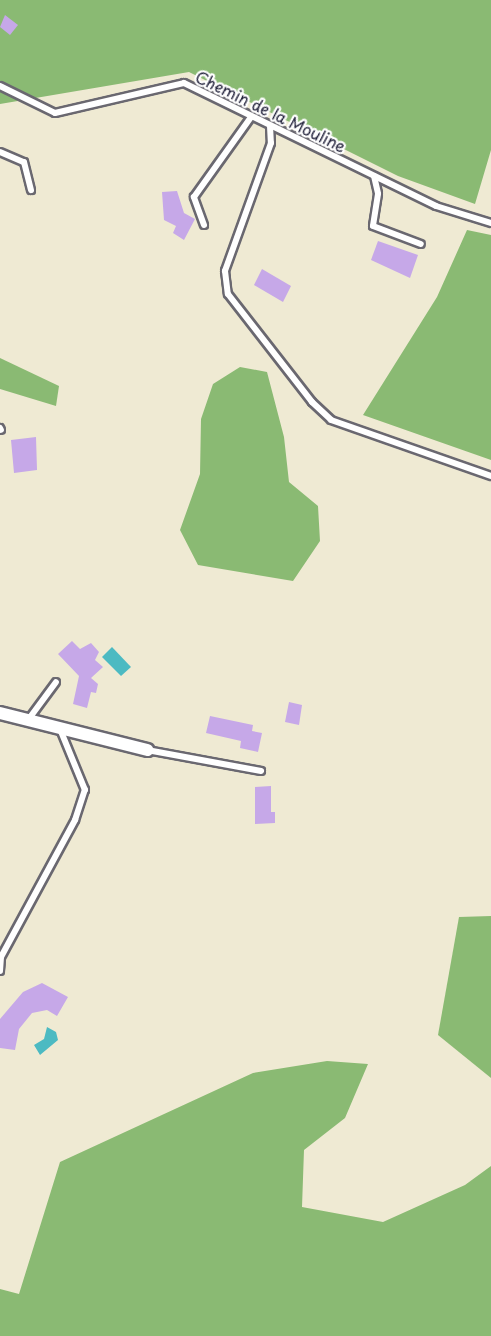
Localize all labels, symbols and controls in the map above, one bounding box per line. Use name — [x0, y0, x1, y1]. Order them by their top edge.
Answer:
street label: Chemin de la Mouline — [192, 66, 350, 156]

